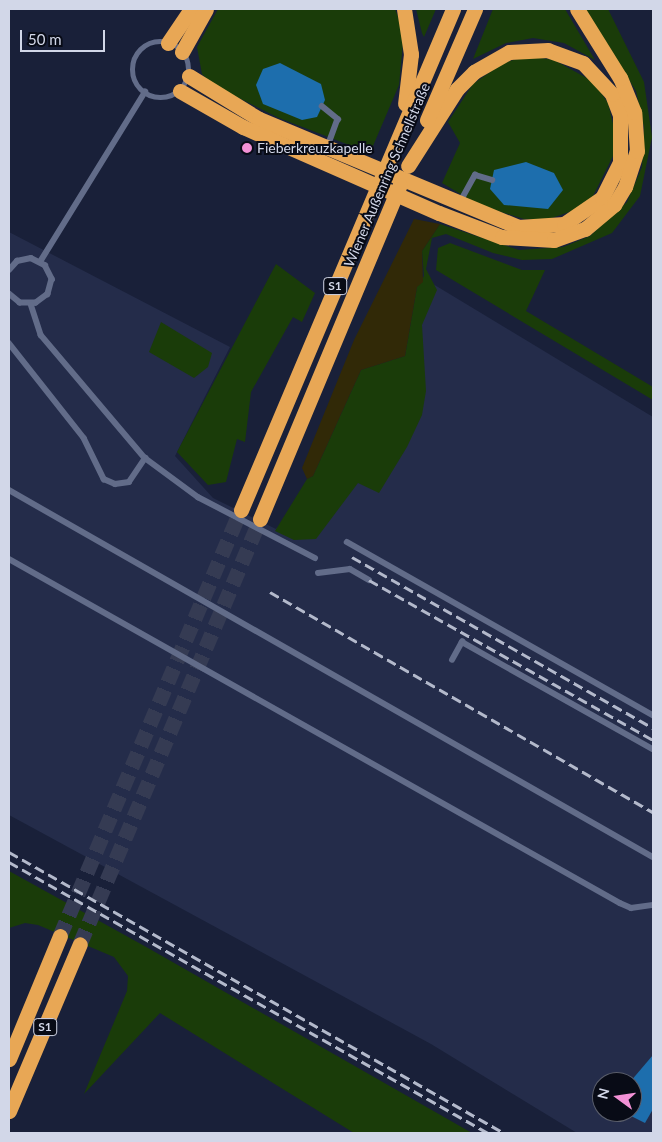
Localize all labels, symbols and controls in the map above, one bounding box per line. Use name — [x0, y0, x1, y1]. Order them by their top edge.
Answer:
scale bar — [22, 20, 108, 52]
text: 50 m — [28, 30, 62, 48]
street label: Wiener Außenring Schnellstraße — [340, 80, 434, 270]
place label: Fieberkreuzkapelle — [257, 140, 373, 156]
marker: Fieberkreuzkapelle — [241, 142, 253, 154]
road number: S1 — [322, 276, 348, 296]
road number: S1 — [32, 1018, 58, 1036]
north arrow — [592, 1072, 642, 1122]
text: N — [593, 1086, 612, 1101]

